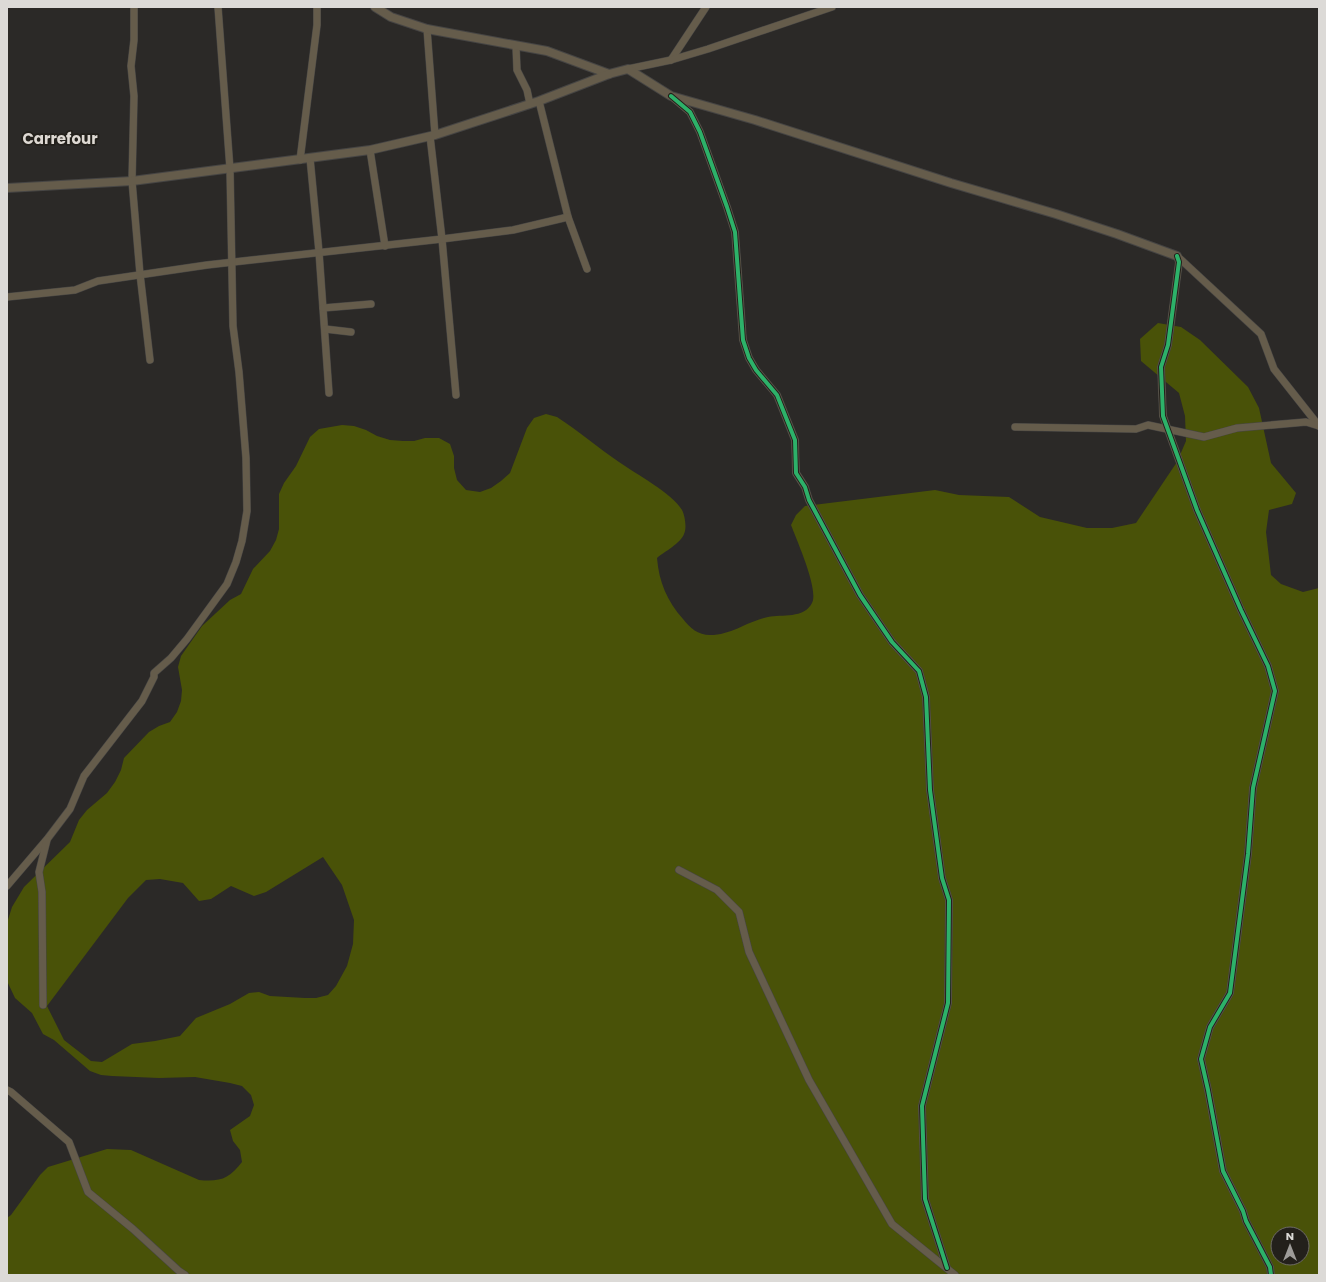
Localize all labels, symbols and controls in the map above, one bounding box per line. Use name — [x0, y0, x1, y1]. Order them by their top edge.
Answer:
district label: Carrefour — [22, 128, 98, 149]
north arrow — [1270, 1226, 1310, 1266]
text: N — [1286, 1228, 1294, 1244]

